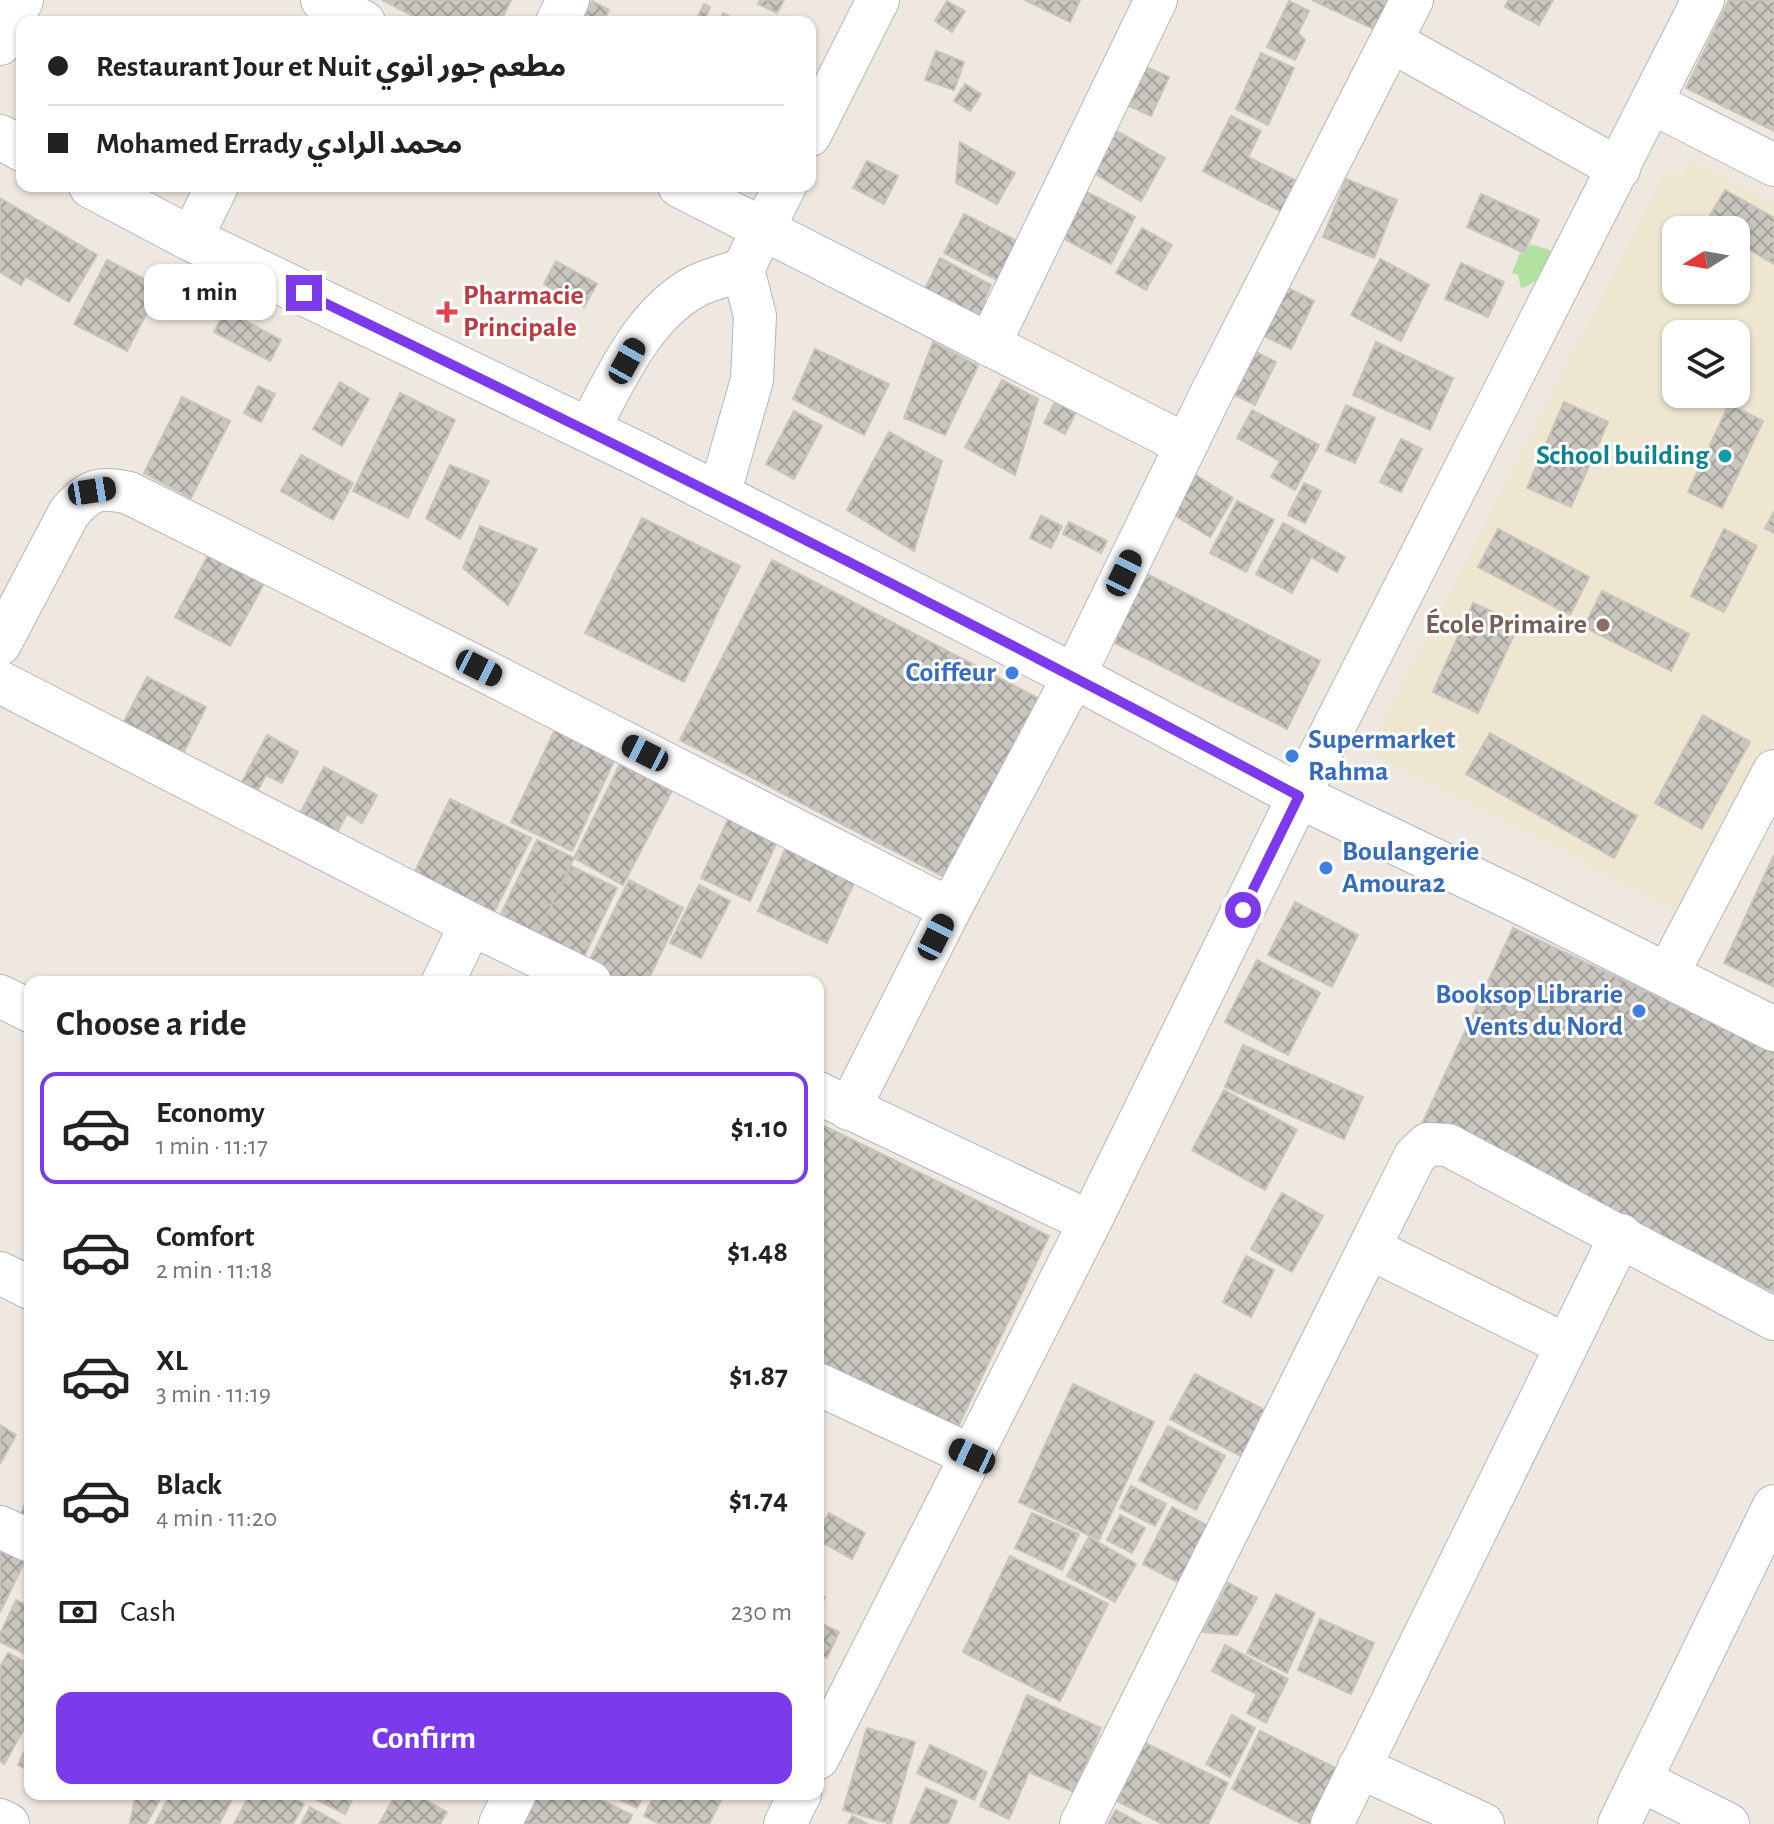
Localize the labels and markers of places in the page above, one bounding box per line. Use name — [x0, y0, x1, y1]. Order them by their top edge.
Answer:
place label: Pharmacie Principale — [463, 282, 584, 342]
marker: Pharmacie Principale — [438, 303, 456, 321]
place label: School building — [1536, 442, 1710, 470]
marker: School building — [1716, 447, 1734, 465]
place label: École Primaire — [1425, 608, 1587, 639]
marker: École Primaire — [1594, 616, 1612, 634]
place label: Coiffeur — [905, 659, 996, 687]
marker: Coiffeur — [1003, 664, 1021, 682]
place label: Supermarket Rahma — [1308, 726, 1456, 786]
marker: Supermarket Rahma — [1283, 747, 1301, 765]
place label: Boulangerie Amoura2 — [1342, 838, 1479, 898]
marker: Boulangerie Amoura2 — [1317, 859, 1335, 877]
place label: Booksop Librarie Vents du Nord — [1435, 981, 1623, 1041]
marker: Booksop Librarie Vents du Nord — [1630, 1002, 1648, 1020]

